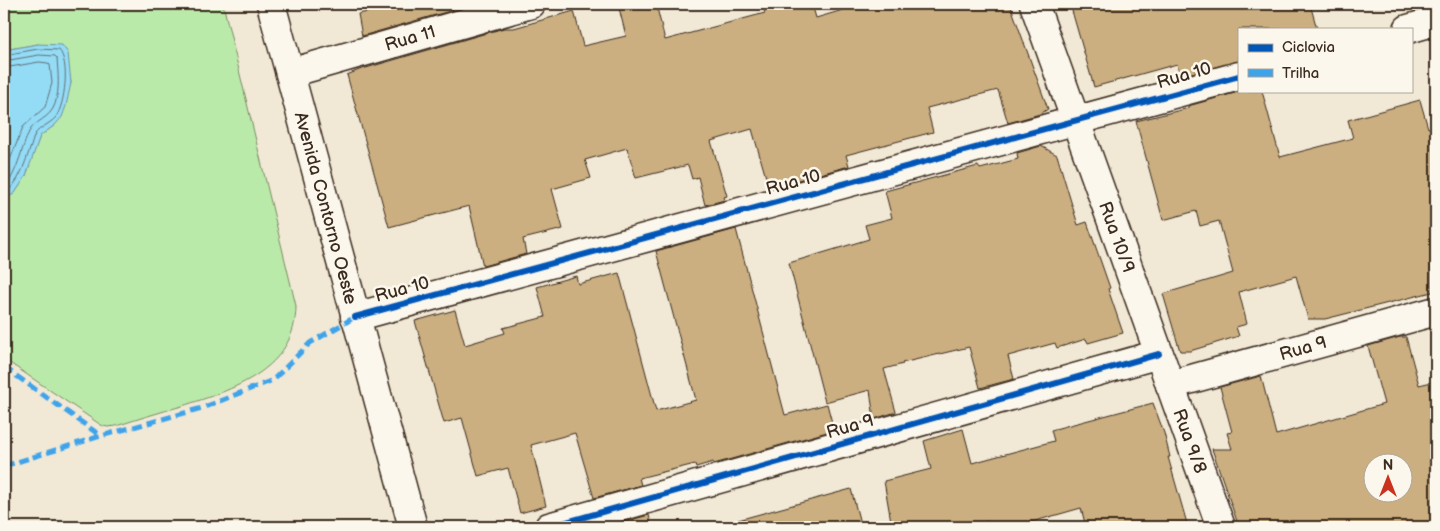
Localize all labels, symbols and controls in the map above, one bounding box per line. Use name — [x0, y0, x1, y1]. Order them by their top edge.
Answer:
street label: Rua 11 — [382, 21, 438, 56]
legend — [1238, 28, 1412, 92]
text: Ciclovia — [1282, 38, 1335, 57]
street label: Rua 10 — [1155, 58, 1214, 93]
text: Trilha — [1282, 64, 1319, 83]
street label: Avenida Contorno Oeste — [290, 110, 361, 307]
street label: Rua 10 — [764, 165, 823, 200]
street label: Rua 10/9 — [1094, 199, 1139, 276]
street label: Rua 10 — [373, 272, 432, 307]
street label: Rua 9 — [1277, 332, 1329, 365]
street label: Rua 9/8 — [1168, 406, 1211, 476]
street label: Rua 9 — [824, 410, 876, 443]
north arrow — [1362, 454, 1412, 504]
text: N — [1383, 457, 1393, 474]

